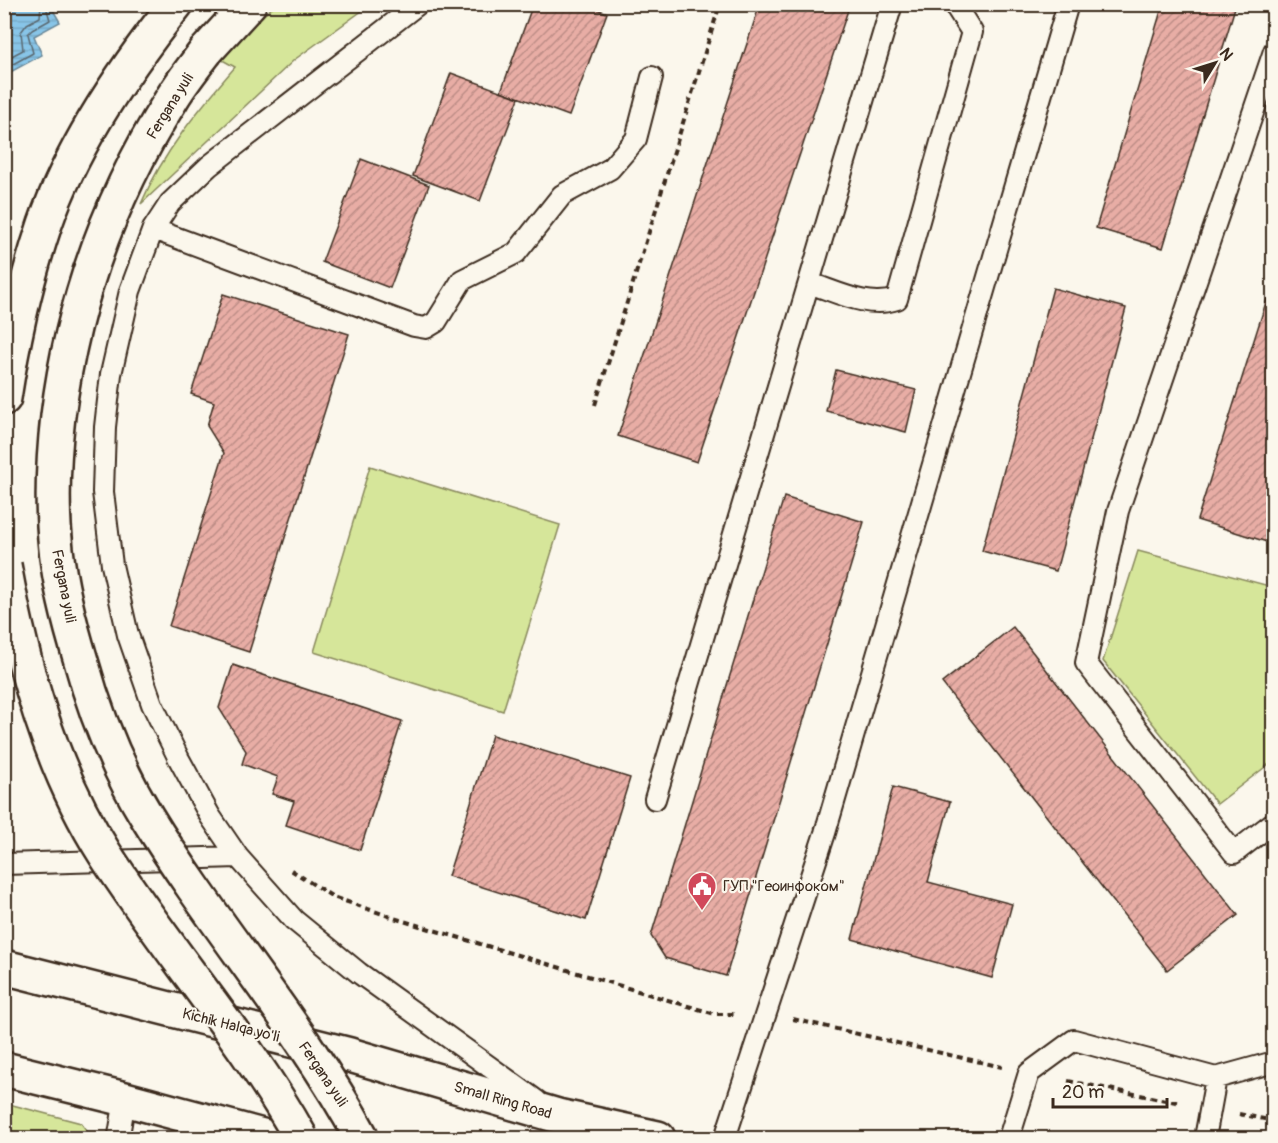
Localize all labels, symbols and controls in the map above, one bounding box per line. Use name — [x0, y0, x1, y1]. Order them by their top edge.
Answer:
north arrow — [1185, 33, 1245, 93]
text: N — [1215, 44, 1237, 65]
street label: Fergana yuli — [143, 69, 198, 143]
street label: Fergana yuli — [47, 548, 80, 625]
public building icon: ГУП "Геоинфоком" — [686, 870, 718, 912]
place label: ГУП "Геоинфоком" — [723, 877, 845, 896]
street label: Kichik Halqa yo'li — [180, 1004, 282, 1047]
street label: Fergana yuli — [294, 1038, 351, 1111]
scale bar — [1053, 1071, 1167, 1109]
street label: Small Ring Road — [452, 1077, 554, 1124]
text: 20 m — [1062, 1081, 1104, 1104]

